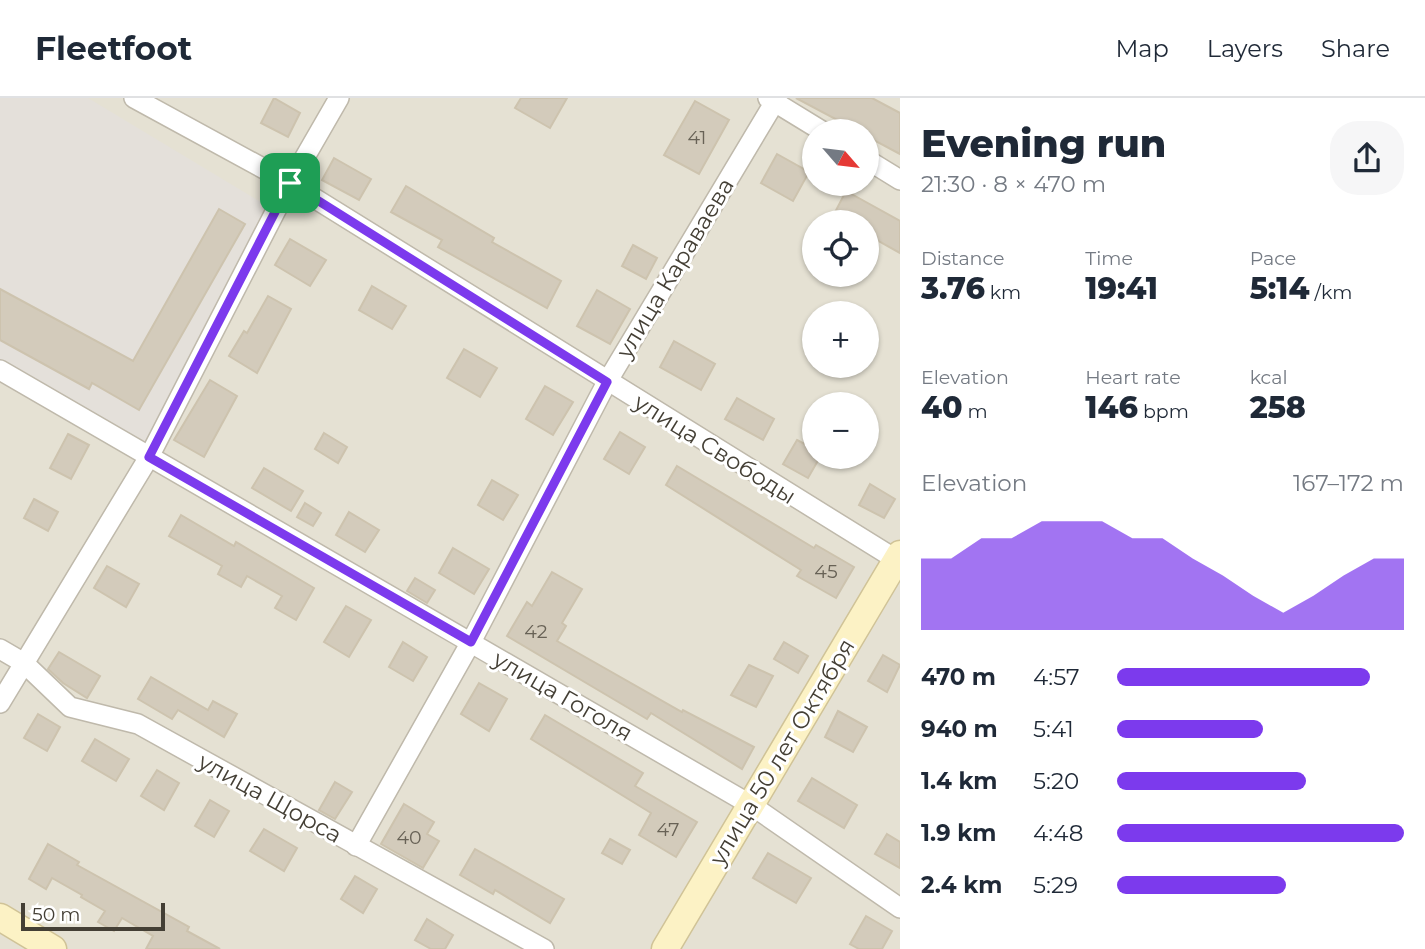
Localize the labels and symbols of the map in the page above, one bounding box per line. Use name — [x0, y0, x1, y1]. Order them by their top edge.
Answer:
north arrow — [802, 119, 878, 196]
house number: 41 — [688, 126, 706, 149]
pin — [260, 153, 320, 213]
street label: улица Караваева — [610, 173, 740, 364]
street label: улица Свободы — [628, 387, 801, 510]
house number: 45 — [814, 560, 838, 583]
house number: 42 — [524, 620, 548, 643]
street label: улица 50 лет Октября — [703, 634, 861, 871]
street label: улица Гоголя — [487, 644, 638, 747]
street label: улица Щорса — [192, 746, 347, 849]
house number: 47 — [657, 818, 679, 841]
house number: 40 — [396, 826, 422, 849]
scale bar — [21, 900, 164, 932]

